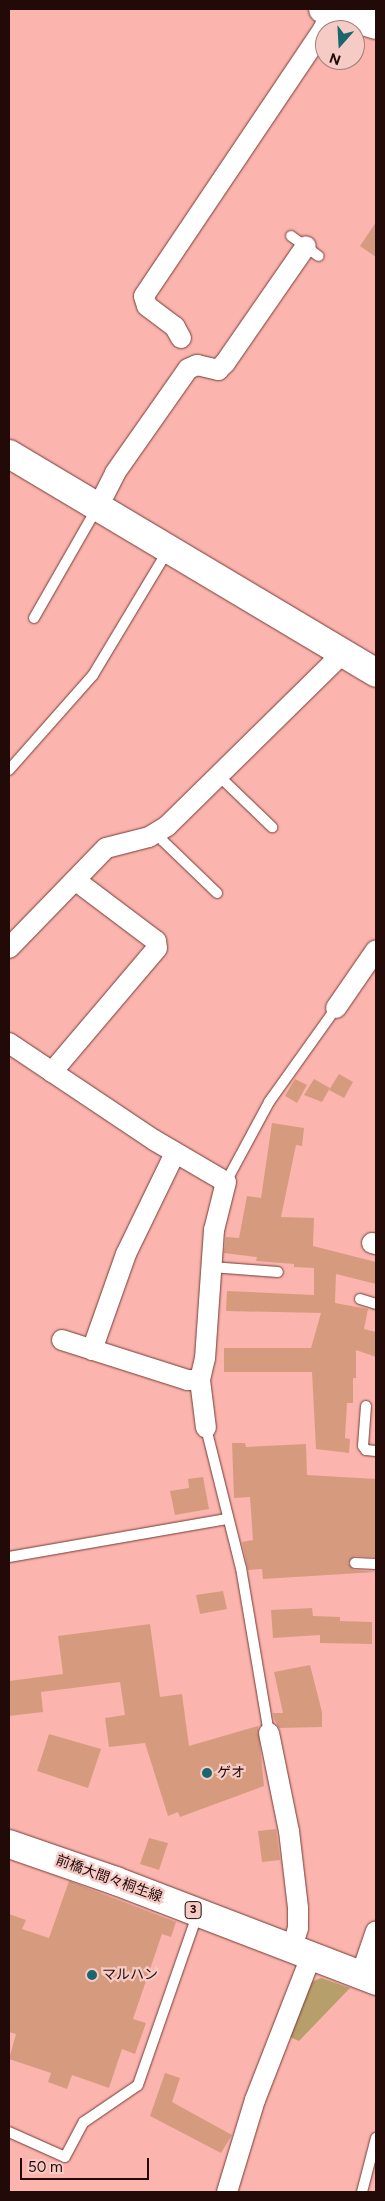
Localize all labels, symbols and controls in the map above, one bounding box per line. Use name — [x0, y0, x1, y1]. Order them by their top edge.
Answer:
north arrow — [315, 20, 365, 70]
text: N — [327, 49, 343, 69]
place label: ゲオ — [217, 1765, 245, 1781]
marker: ゲオ — [201, 1767, 213, 1779]
street label: 前橋大間々桐生線 — [54, 1852, 164, 1906]
road number: 3 — [184, 1900, 202, 1920]
place label: マルハン — [102, 1967, 158, 1983]
marker: マルハン — [86, 1969, 98, 1981]
scale bar — [22, 2148, 151, 2180]
text: 50 m — [28, 2158, 63, 2176]

